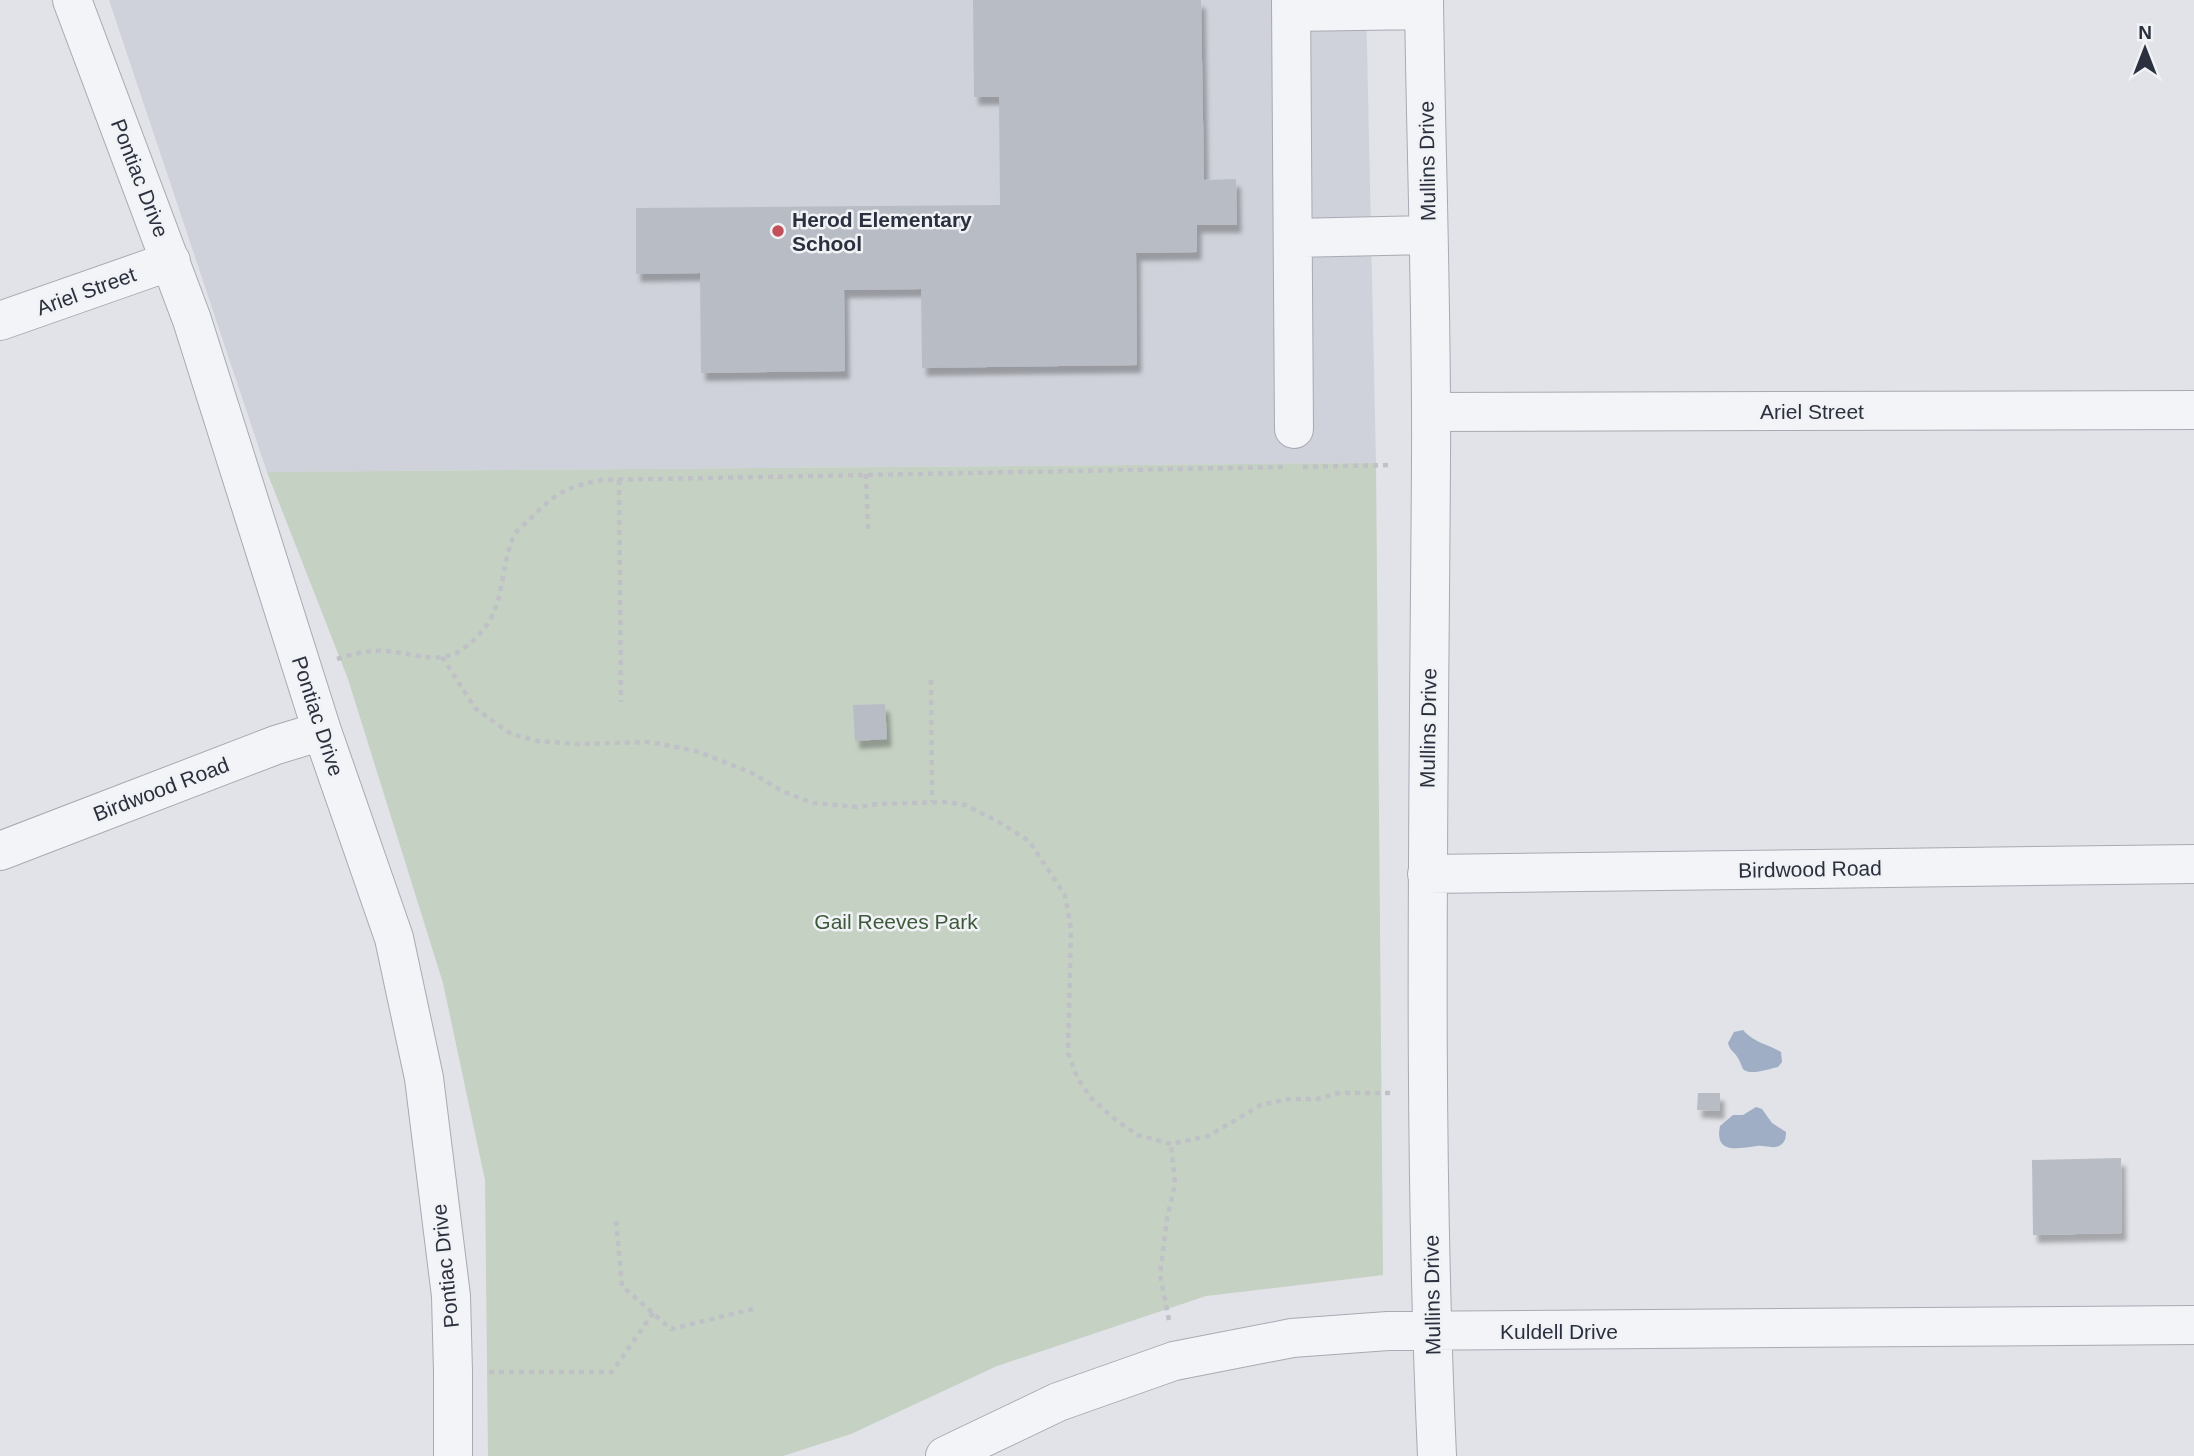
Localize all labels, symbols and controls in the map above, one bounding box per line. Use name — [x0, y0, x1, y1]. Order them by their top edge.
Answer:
north arrow — [2110, 14, 2180, 84]
text: N — [2138, 22, 2152, 43]
street label: Mullins Drive — [1414, 101, 1440, 221]
street label: Pontiac Drive — [107, 116, 173, 240]
place label: Herod Elementary School — [792, 208, 972, 255]
marker: Herod Elementary School — [770, 223, 786, 239]
street label: Ariel Street — [33, 262, 139, 320]
street label: Ariel Street — [1760, 400, 1864, 423]
street label: Pontiac Drive — [288, 653, 348, 779]
street label: Mullins Drive — [1415, 668, 1441, 788]
street label: Birdwood Road — [90, 753, 232, 825]
street label: Birdwood Road — [1738, 856, 1882, 882]
park label: Gail Reeves Park — [814, 910, 978, 933]
street label: Pontiac Drive — [427, 1203, 463, 1329]
street label: Mullins Drive — [1419, 1235, 1445, 1355]
street label: Kuldell Drive — [1500, 1320, 1618, 1343]

